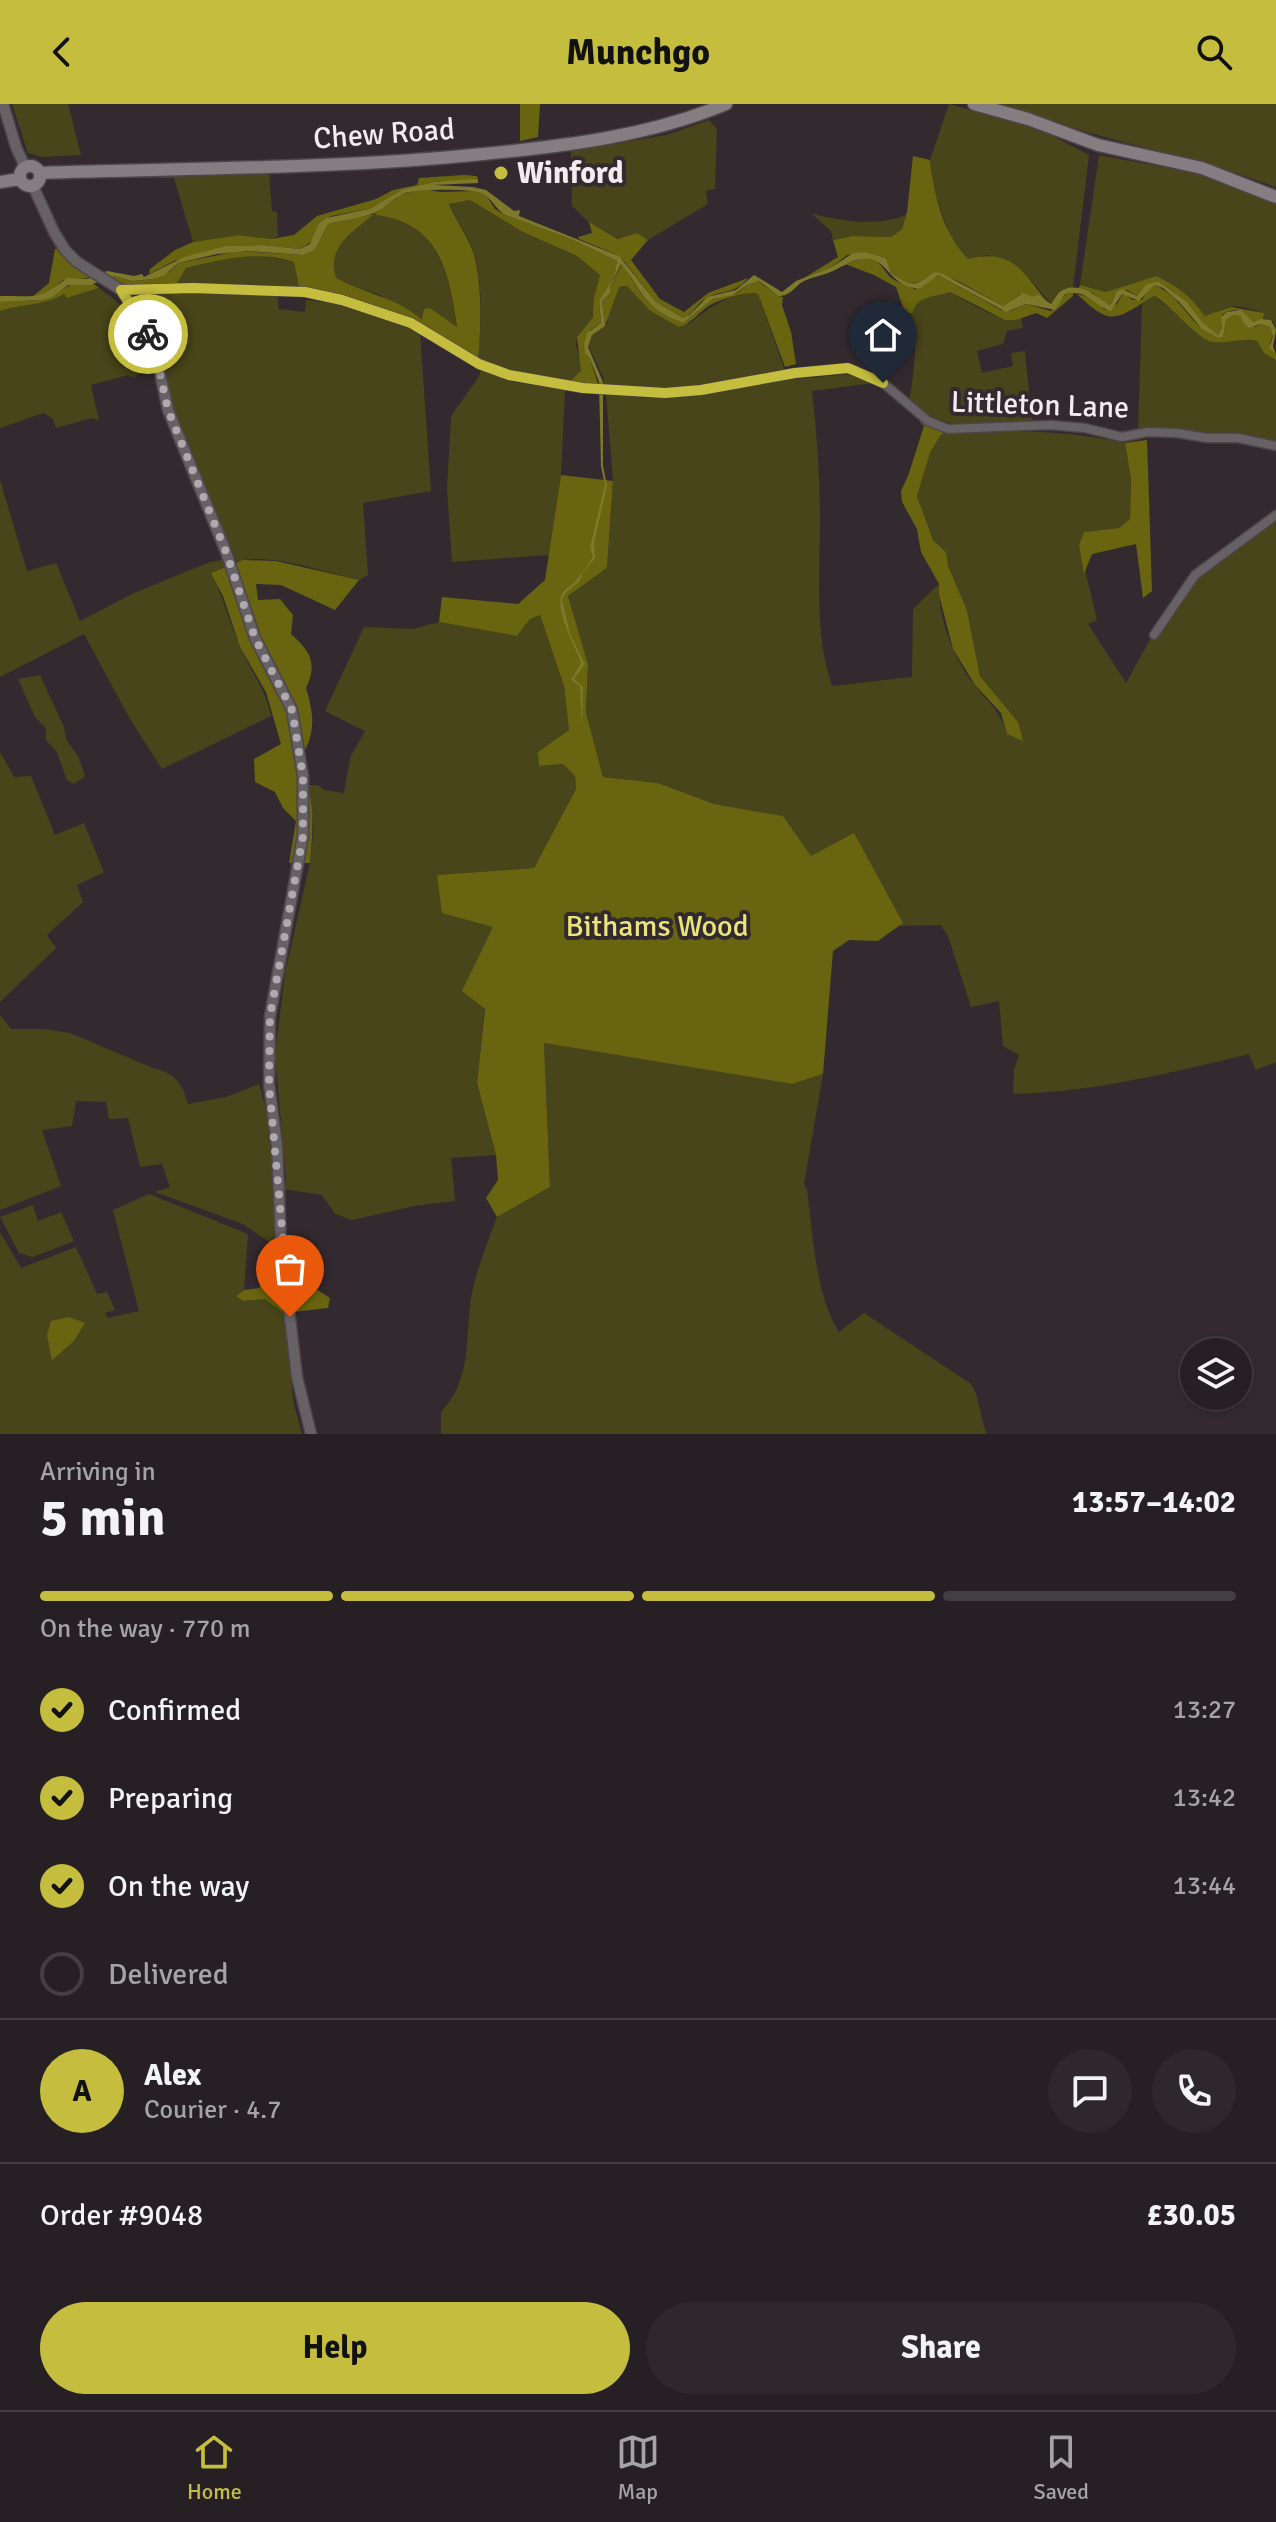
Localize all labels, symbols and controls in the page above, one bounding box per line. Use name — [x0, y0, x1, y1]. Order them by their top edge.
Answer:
icon: back — [40, 30, 84, 74]
text: Munchgo — [566, 30, 710, 75]
icon: search — [1192, 30, 1236, 74]
street label: Chew Road — [312, 111, 456, 157]
place label: Winford — [517, 155, 624, 192]
marker: Winford — [492, 164, 510, 182]
courier — [108, 294, 188, 374]
pin — [849, 301, 917, 383]
icon: bike — [126, 312, 170, 356]
icon: home — [861, 313, 905, 357]
street label: Littleton Lane — [950, 383, 1130, 427]
park label: Bithams Wood — [565, 908, 749, 945]
pin — [256, 1235, 324, 1317]
icon: bag — [268, 1247, 312, 1291]
map controls — [1180, 1338, 1252, 1410]
button: layers — [1180, 1338, 1252, 1410]
text: Arriving in — [40, 1456, 156, 1488]
text: 13:57–14:02 — [1072, 1484, 1236, 1521]
text: 5 min — [40, 1486, 166, 1550]
text: On the way · 770 m — [40, 1613, 250, 1645]
icon: check — [40, 1688, 84, 1732]
text: Confirmed — [108, 1692, 241, 1729]
text: 13:27 — [1173, 1694, 1236, 1726]
icon: check — [40, 1776, 84, 1820]
text: Preparing — [108, 1780, 233, 1817]
text: 13:42 — [1173, 1782, 1236, 1814]
icon: check — [40, 1864, 84, 1908]
text: On the way — [108, 1868, 249, 1905]
text: 13:44 — [1173, 1870, 1236, 1902]
text: Delivered — [108, 1956, 229, 1993]
button: chat — [1048, 2049, 1132, 2133]
button: phone — [1152, 2049, 1236, 2133]
text: Alex — [144, 2057, 201, 2094]
text: A — [72, 2073, 92, 2110]
text: Courier · 4.7 — [144, 2094, 281, 2126]
text: Order #9048 — [40, 2197, 203, 2234]
text: £30.05 — [1146, 2197, 1236, 2234]
button: Help — [40, 2302, 630, 2394]
button: Share — [646, 2302, 1236, 2394]
tab: Home — [187, 2430, 242, 2505]
tab: Map — [616, 2430, 660, 2505]
tab: Saved — [1034, 2430, 1089, 2505]

